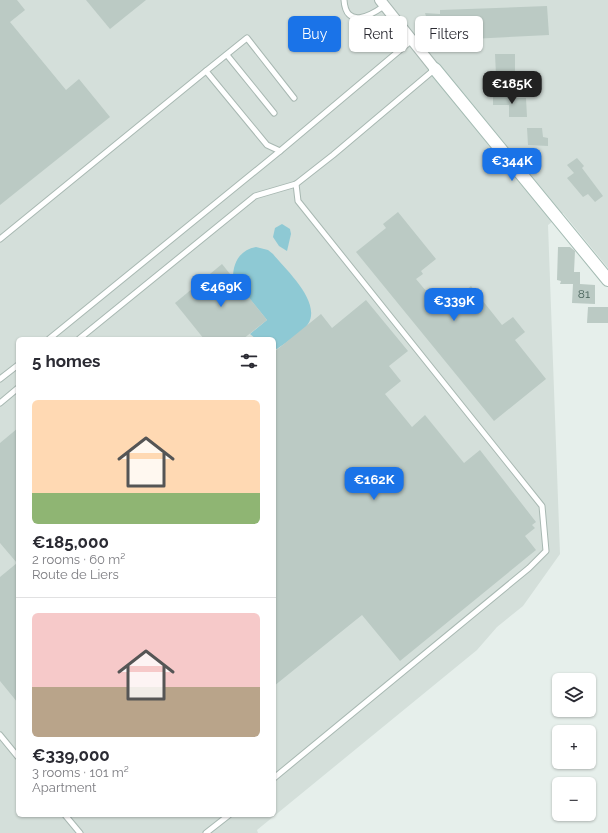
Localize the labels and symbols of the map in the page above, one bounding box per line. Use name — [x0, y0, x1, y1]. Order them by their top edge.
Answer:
pin: €185K — [484, 71, 540, 105]
pin: €344K — [484, 148, 540, 182]
pin: €469K — [193, 274, 249, 308]
house number: 81 — [578, 287, 590, 301]
pin: €339K — [426, 288, 482, 322]
pin: €162K — [346, 467, 402, 501]

